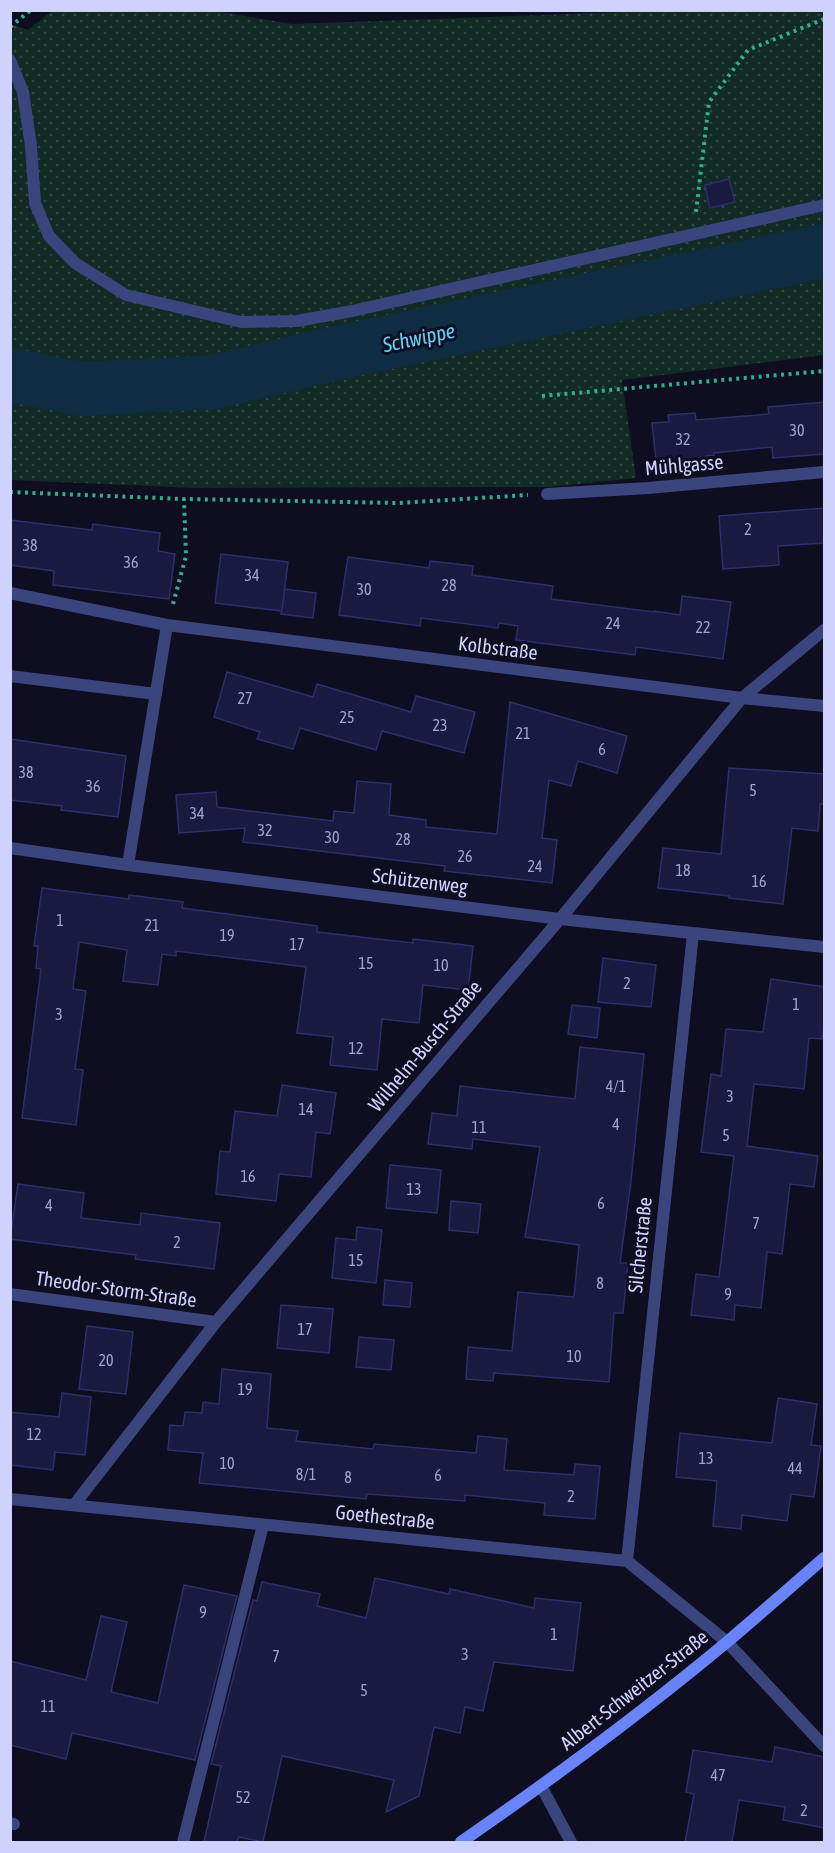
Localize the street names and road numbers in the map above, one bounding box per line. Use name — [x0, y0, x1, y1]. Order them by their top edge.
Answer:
street label: Mühlgasse — [644, 450, 724, 479]
street label: Kolbstraße — [457, 631, 539, 664]
street label: Schützenweg — [371, 863, 470, 898]
street label: Wilhelm-Busch-Straße — [363, 976, 486, 1116]
street label: Silcherstraße — [623, 1196, 656, 1294]
street label: Theodor-Storm-Straße — [34, 1266, 198, 1311]
street label: Goethestraße — [334, 1500, 436, 1533]
street label: Albert-Schweitzer-Straße — [555, 1625, 712, 1754]

